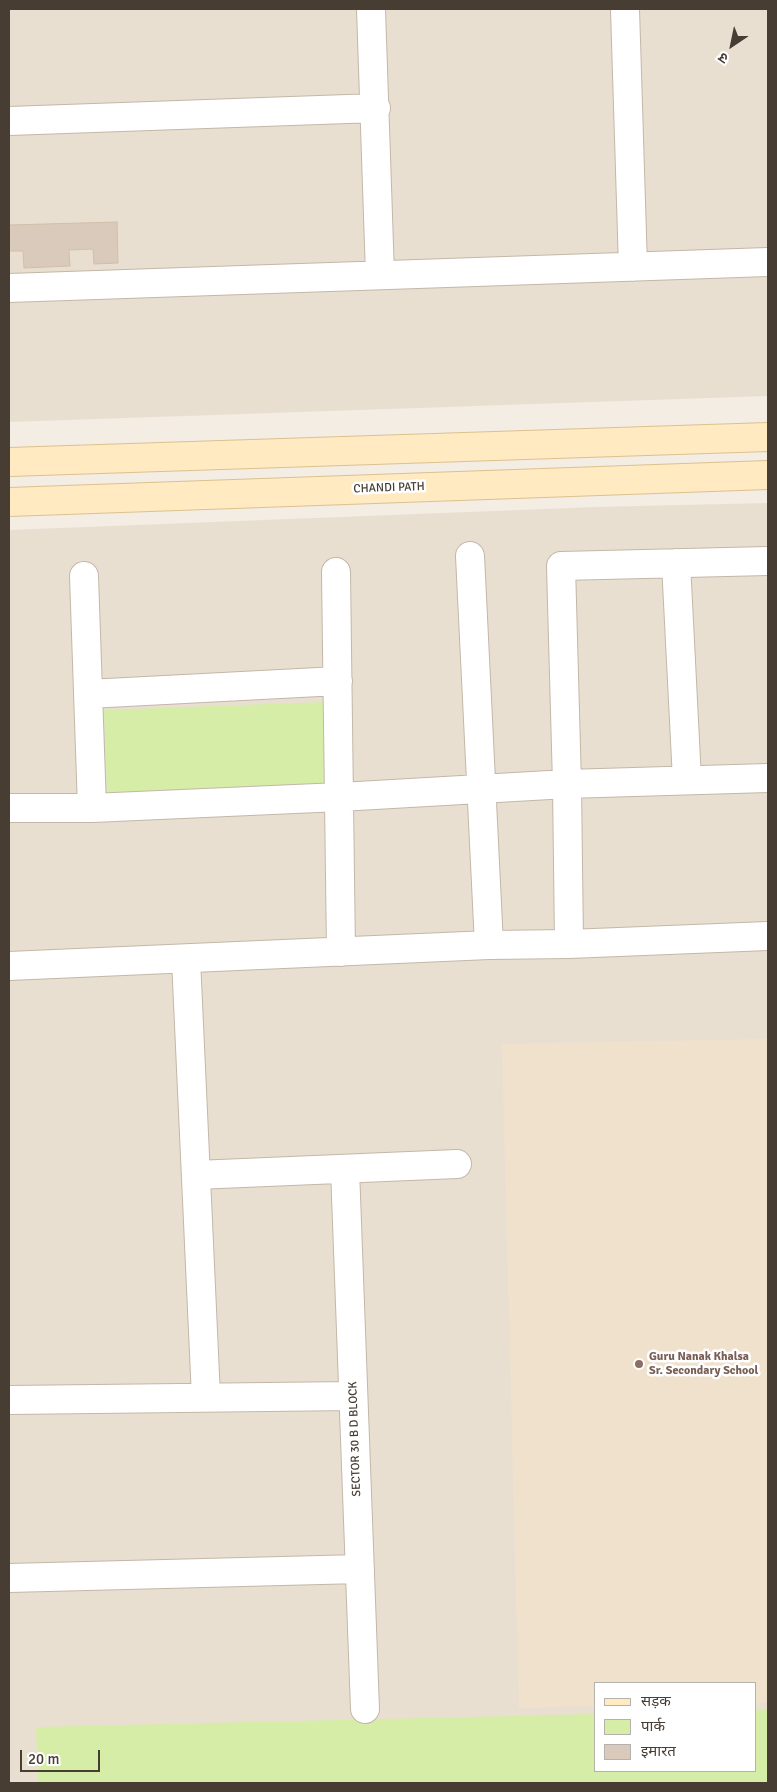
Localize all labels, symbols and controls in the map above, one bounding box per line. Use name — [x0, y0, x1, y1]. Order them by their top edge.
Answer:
north arrow — [707, 20, 757, 70]
text: उ — [715, 49, 731, 67]
street label: CHANDI PATH — [353, 480, 425, 496]
place label: Guru Nanak Khalsa Sr. Secondary School — [649, 1350, 758, 1378]
marker: Guru Nanak Khalsa Sr. Secondary School — [633, 1358, 645, 1370]
street label: SECTOR 30 B D BLOCK — [346, 1381, 364, 1497]
legend — [594, 1682, 757, 1772]
text: सड़क — [641, 1692, 671, 1710]
text: पार्क — [641, 1717, 665, 1735]
scale bar — [22, 1740, 102, 1772]
text: इमारत — [641, 1742, 676, 1760]
text: 20 m — [28, 1750, 59, 1768]

